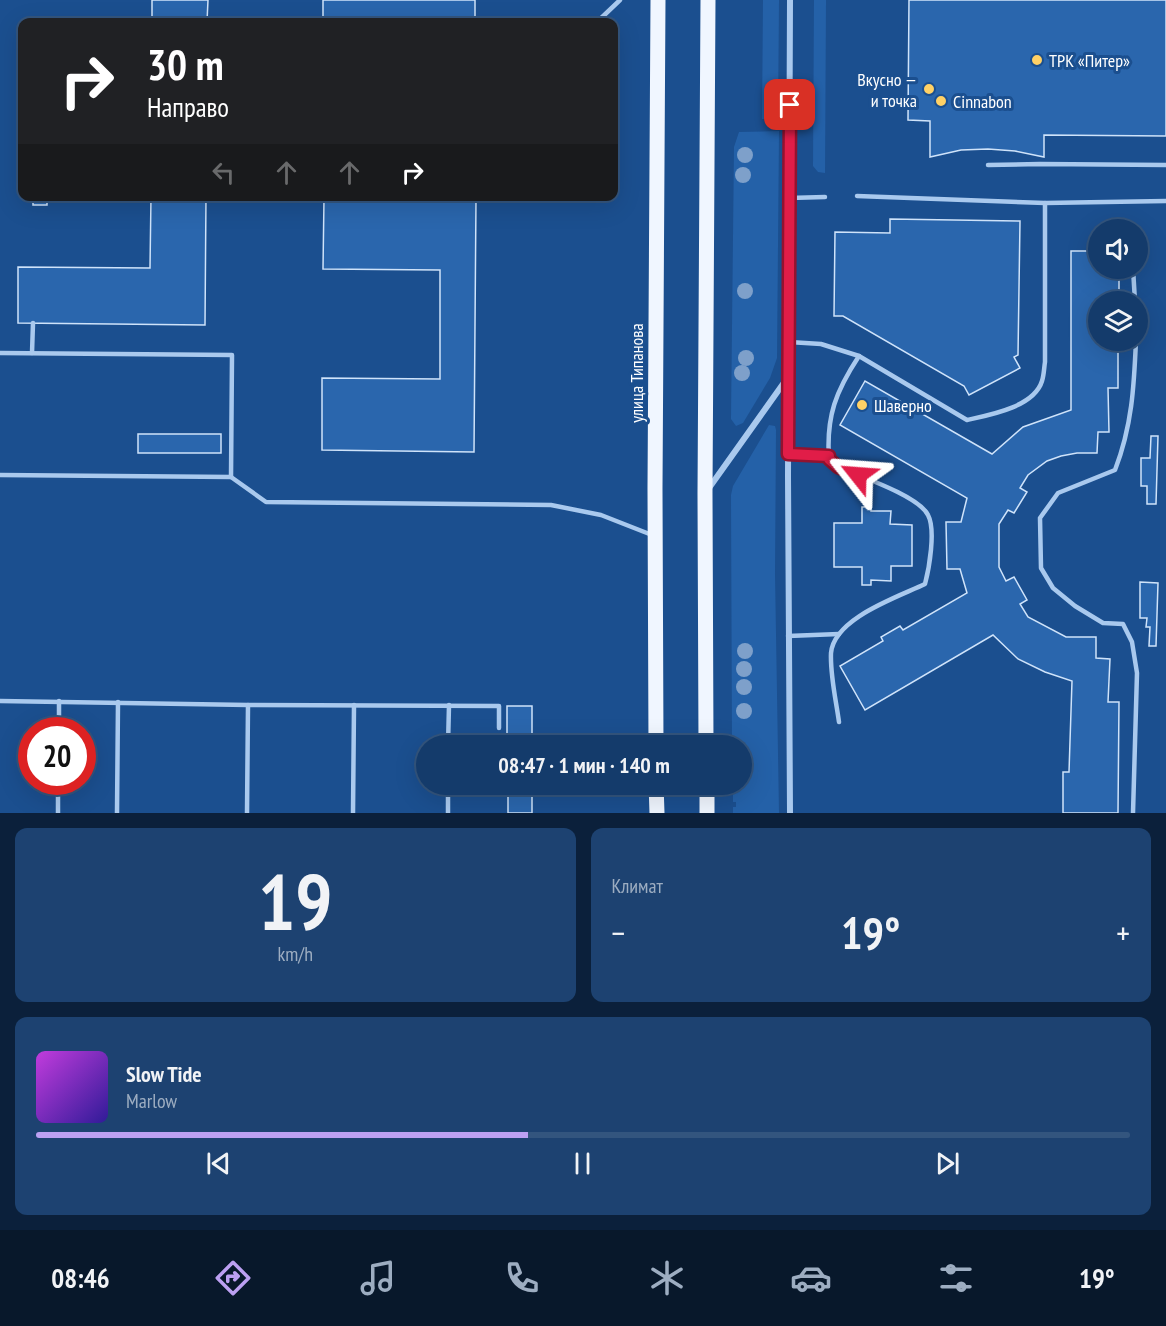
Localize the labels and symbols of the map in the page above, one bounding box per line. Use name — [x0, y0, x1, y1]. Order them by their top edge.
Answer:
place label: ТРК «Питер» — [1049, 49, 1130, 72]
marker: ТРК «Питер» — [1030, 53, 1044, 67]
place label: Вкусно — и точка — [857, 68, 917, 112]
pin — [764, 79, 815, 130]
marker: Вкусно — и точка — [922, 82, 936, 96]
place label: Cinnabon — [953, 90, 1012, 113]
marker: Cinnabon — [934, 94, 948, 108]
street label: улица Типанова — [625, 323, 648, 423]
place label: Шаверно — [874, 394, 932, 417]
marker: Шаверно — [855, 398, 869, 412]
position arrow — [826, 443, 890, 507]
speed limit sign: 20 — [18, 717, 96, 795]

